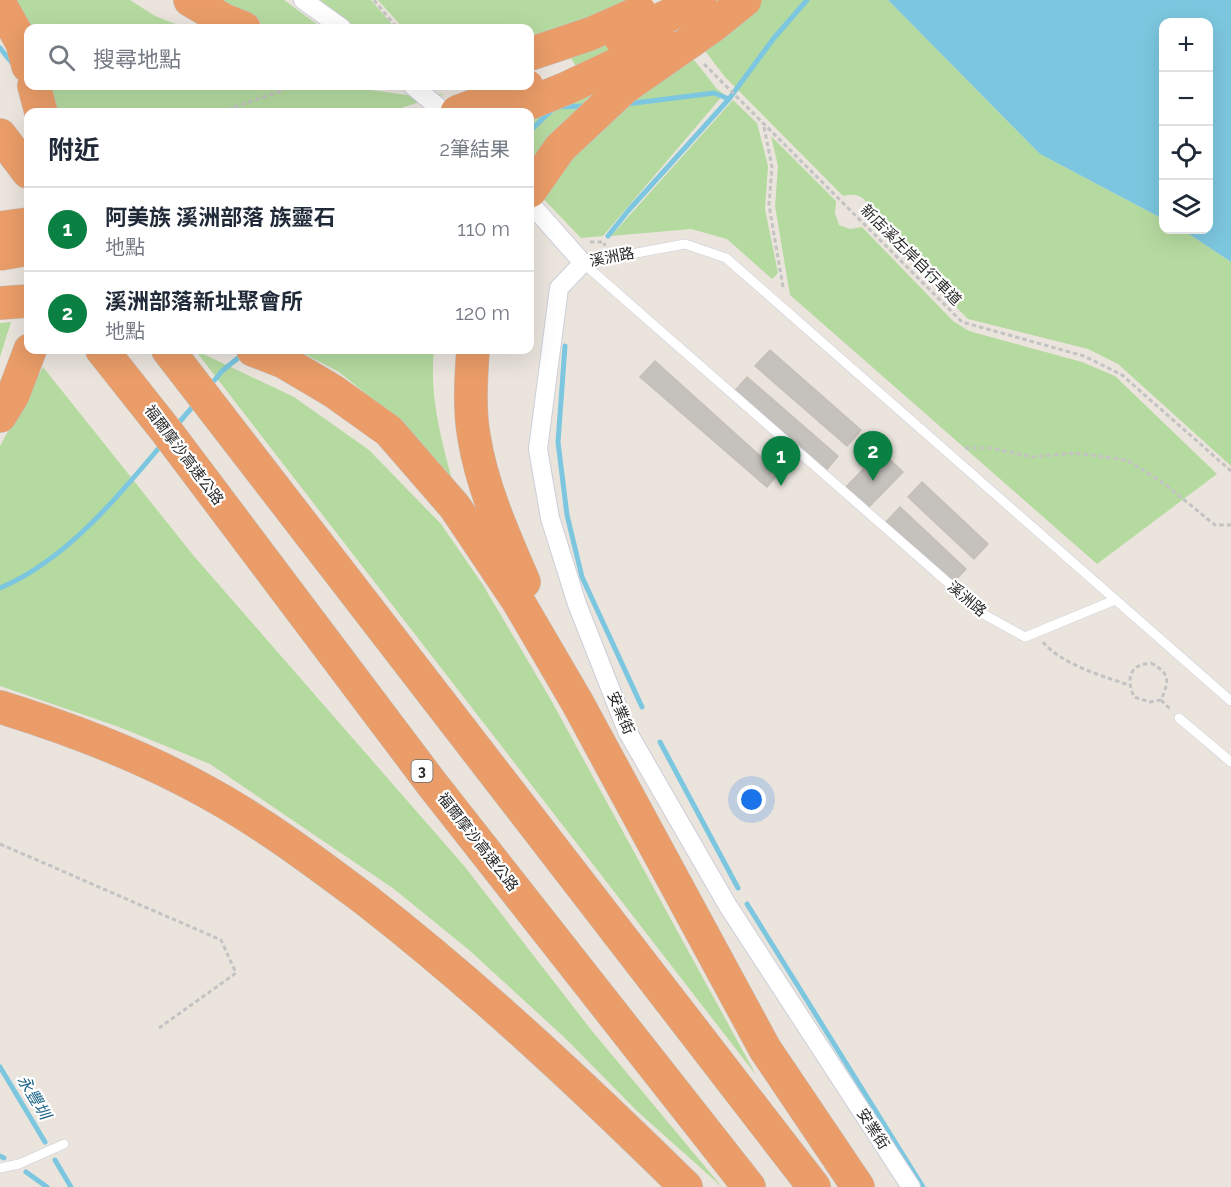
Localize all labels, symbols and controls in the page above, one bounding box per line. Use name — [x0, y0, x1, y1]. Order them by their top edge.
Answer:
map controls — [1159, 18, 1213, 234]
button: + — [1159, 18, 1213, 72]
search box — [24, 24, 534, 90]
icon: search — [45, 41, 78, 74]
text: 搜尋地點 — [93, 46, 181, 72]
button: − — [1159, 72, 1213, 126]
button: locate — [1159, 126, 1213, 180]
text: 附近 — [48, 135, 100, 165]
text: 2筆結果 — [440, 137, 510, 161]
button: layers — [1159, 180, 1213, 234]
street label: 新店溪左岸自行車道 — [857, 201, 965, 309]
text: 阿美族 溪洲部落 族靈石 — [105, 204, 336, 230]
text: 1 — [63, 217, 72, 241]
text: 110 m — [457, 217, 510, 241]
text: 地點 — [105, 235, 145, 259]
street label: 溪洲路 — [588, 244, 636, 270]
text: 溪洲部落新址聚會所 — [105, 288, 303, 314]
text: 2 — [62, 301, 73, 325]
text: 120 m — [455, 301, 510, 325]
text: 地點 — [105, 319, 145, 343]
street label: 福爾摩沙高速公路 — [141, 402, 227, 508]
pin: 2 — [854, 432, 892, 481]
pin: 1 — [762, 436, 800, 486]
street label: 溪洲路 — [944, 578, 990, 620]
street label: 安業街 — [604, 689, 638, 737]
road number: 3 — [412, 760, 432, 782]
your location — [737, 785, 766, 814]
street label: 福爾摩沙高速公路 — [434, 789, 522, 895]
water label: 永豐圳 — [13, 1072, 56, 1124]
street label: 安業街 — [853, 1105, 893, 1153]

